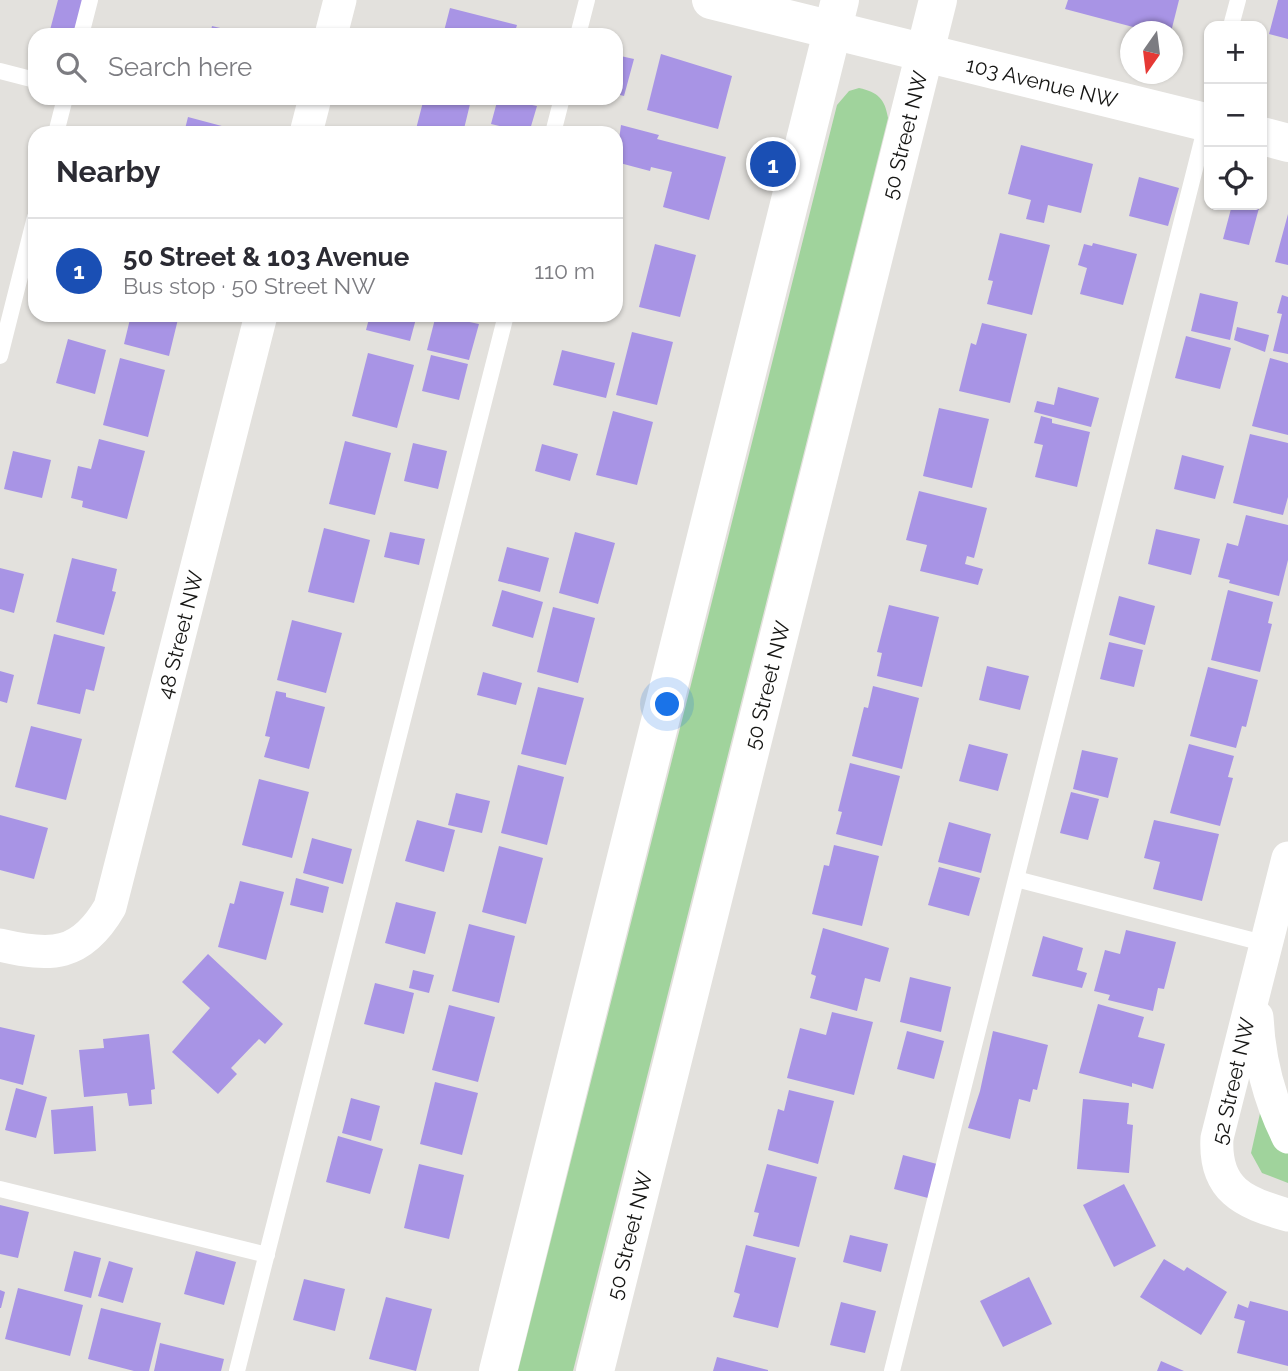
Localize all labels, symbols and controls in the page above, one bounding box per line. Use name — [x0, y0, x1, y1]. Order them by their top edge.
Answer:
north arrow — [1120, 21, 1183, 84]
map controls — [1204, 21, 1267, 210]
button: + — [1204, 21, 1267, 84]
search box — [28, 28, 623, 105]
icon: search — [52, 48, 90, 86]
street label: 103 Avenue NW — [964, 51, 1120, 113]
text: Search here — [108, 52, 252, 82]
street label: 50 Street NW — [876, 68, 932, 202]
button: − — [1204, 84, 1267, 147]
pin: 1 — [750, 138, 796, 190]
button: locate — [1204, 147, 1267, 210]
text: Nearby — [56, 154, 160, 189]
text: 50 Street & 103 Avenue — [123, 242, 409, 272]
text: 1 — [73, 257, 85, 284]
text: 110 m — [534, 257, 595, 284]
text: Bus stop · 50 Street NW — [123, 272, 375, 299]
street label: 48 Street NW — [151, 568, 208, 701]
street label: 50 Street NW — [739, 618, 795, 752]
your location — [650, 687, 684, 721]
street label: 52 Street NW — [1206, 1015, 1260, 1147]
street label: 50 Street NW — [601, 1168, 657, 1302]

